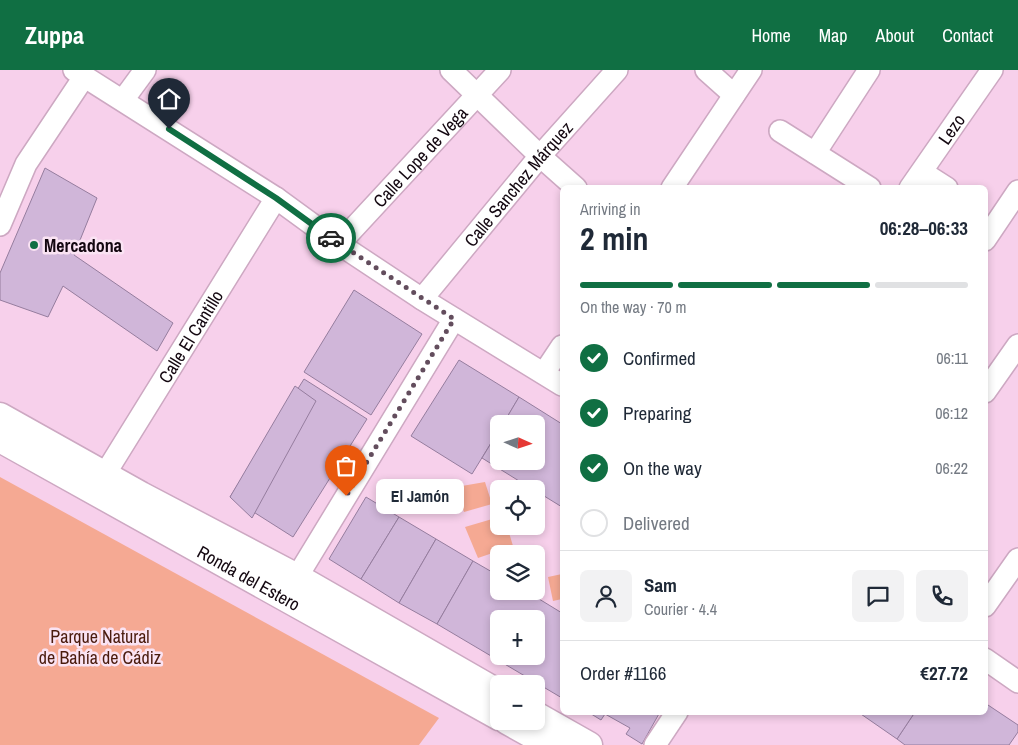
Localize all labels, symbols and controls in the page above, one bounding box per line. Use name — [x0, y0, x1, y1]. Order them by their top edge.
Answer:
text: Zuppa — [25, 19, 84, 51]
text: Home — [751, 23, 791, 48]
text: Map — [819, 23, 848, 48]
text: About — [876, 23, 914, 48]
text: Contact — [942, 23, 993, 48]
pin — [148, 78, 190, 129]
icon: home — [155, 85, 183, 113]
street label: Calle Lope de Vega — [367, 101, 473, 212]
street label: Lezo — [932, 109, 970, 149]
street label: Calle Sanchez Márquez — [458, 116, 578, 252]
text: Arriving in — [580, 198, 641, 220]
courier — [306, 213, 356, 263]
text: 06:28–06:33 — [880, 215, 968, 241]
text: 2 min — [580, 217, 649, 260]
icon: car — [317, 224, 345, 252]
place label: Mercadona — [44, 233, 123, 258]
marker: Mercadona — [28, 239, 40, 251]
street label: Calle El Cantillo — [152, 285, 229, 388]
text: On the way · 70 m — [580, 296, 686, 318]
icon: check — [580, 344, 608, 372]
text: Confirmed — [623, 345, 696, 371]
text: 06:11 — [936, 347, 968, 369]
icon: check — [580, 399, 608, 427]
text: Preparing — [623, 400, 691, 426]
text: 06:12 — [935, 402, 968, 424]
north arrow — [490, 415, 545, 470]
map controls — [490, 415, 545, 730]
pin — [325, 445, 367, 496]
icon: bag — [332, 452, 360, 480]
icon: check — [580, 454, 608, 482]
text: On the way — [623, 455, 702, 481]
text: 06:22 — [935, 457, 968, 479]
callout: El Jamón — [376, 478, 464, 514]
button: locate — [490, 480, 545, 535]
text: El Jamón — [391, 485, 449, 507]
text: Delivered — [623, 510, 690, 536]
street label: Ronda del Estero — [193, 539, 305, 616]
button: layers — [490, 545, 545, 600]
button: person — [580, 570, 632, 622]
button: chat — [852, 570, 904, 622]
button: phone — [916, 570, 968, 622]
text: Sam — [644, 572, 677, 598]
text: Courier · 4.4 — [644, 598, 717, 620]
button: + — [490, 610, 545, 665]
park label: Parque Natural de Bahía de Cádiz — [39, 624, 161, 670]
text: Order #1166 — [580, 660, 666, 686]
text: €27.72 — [920, 660, 968, 686]
button: − — [490, 675, 545, 730]

